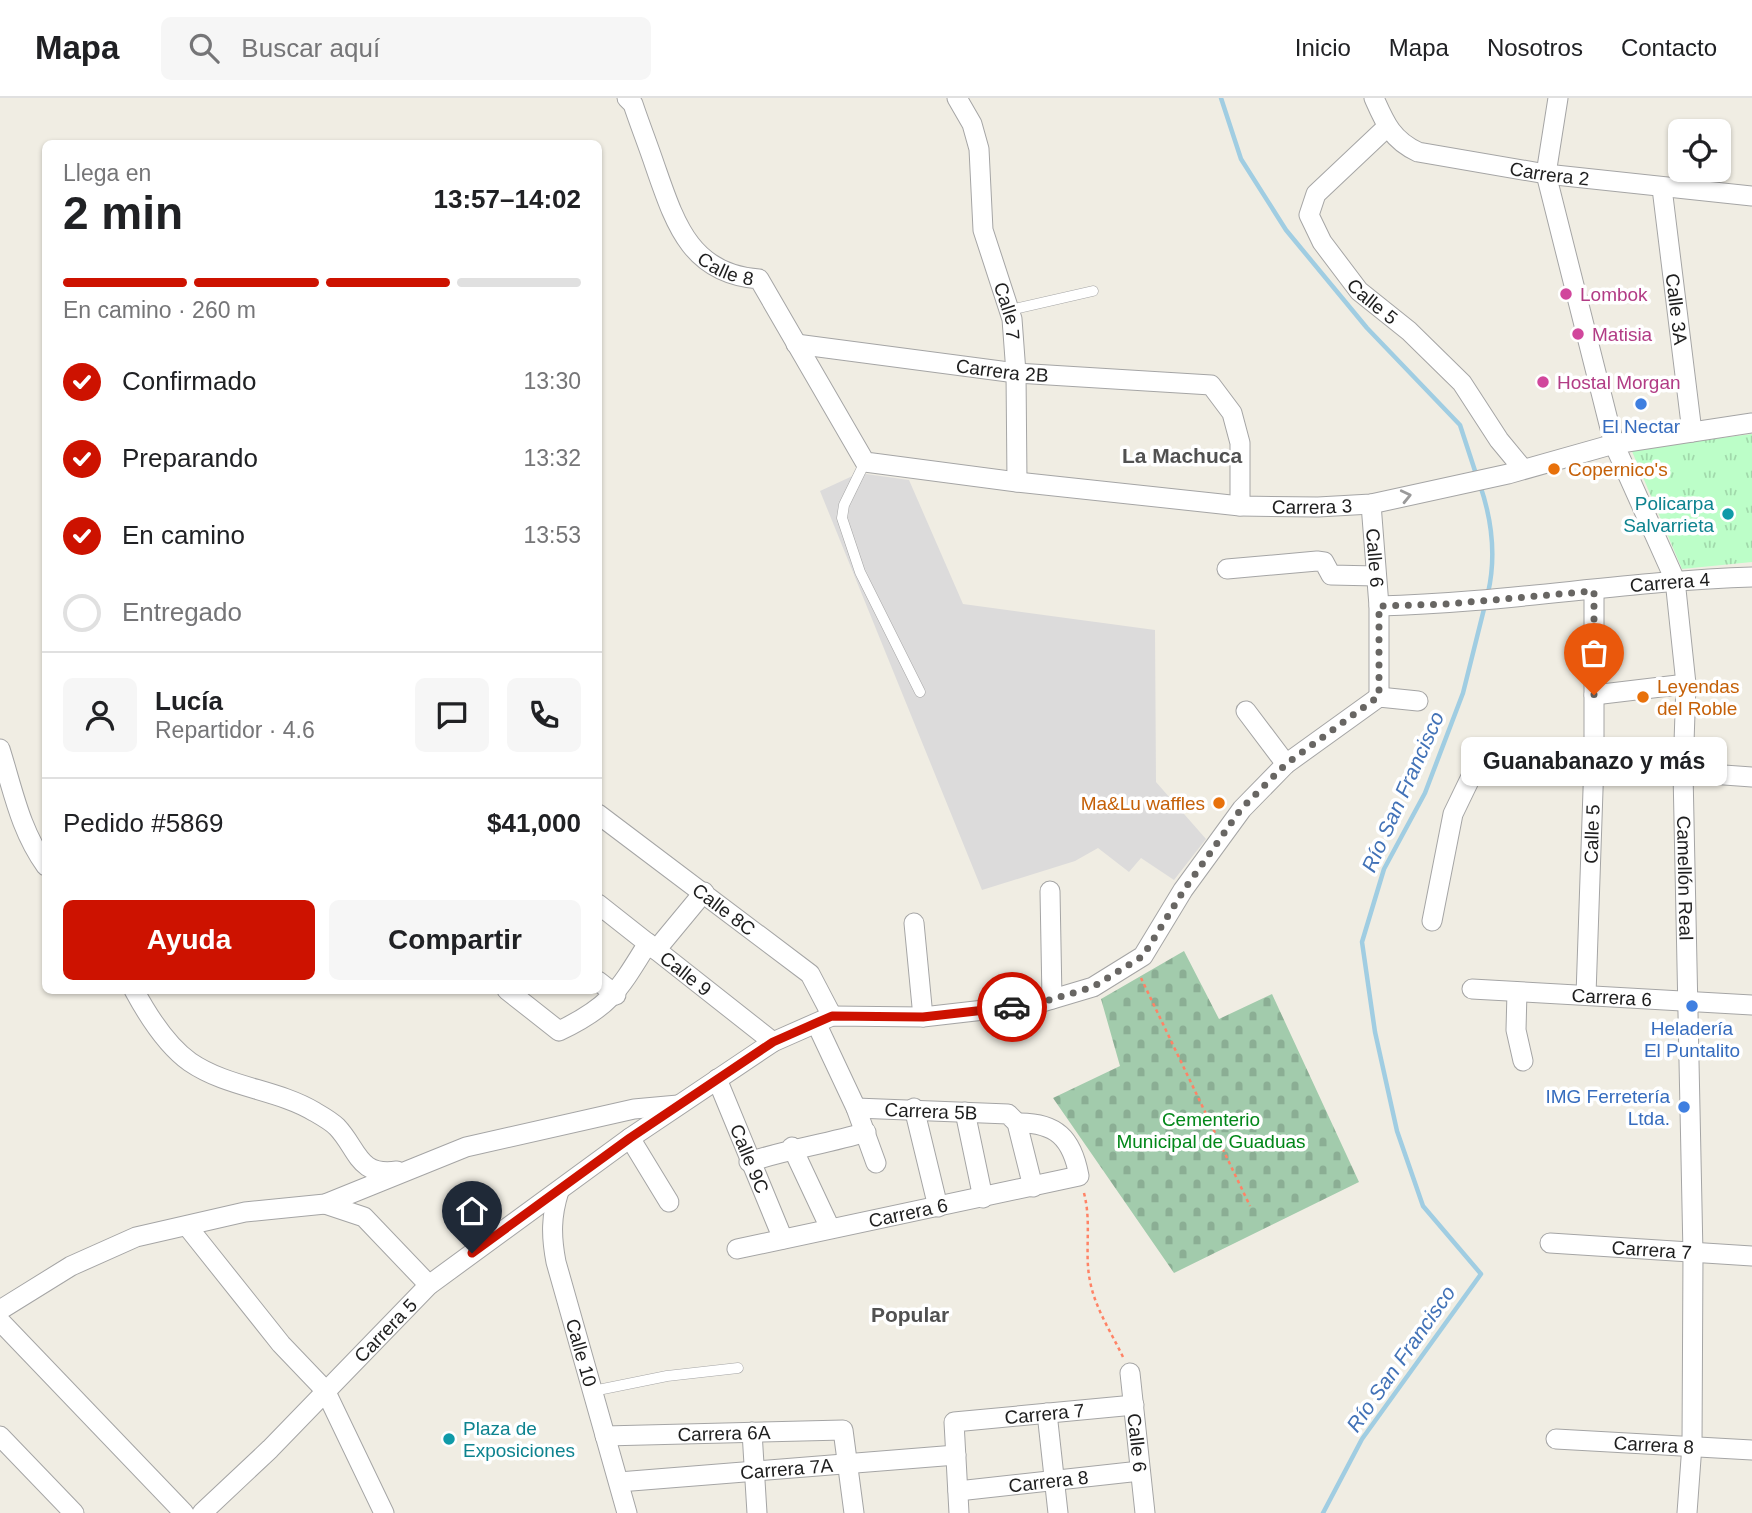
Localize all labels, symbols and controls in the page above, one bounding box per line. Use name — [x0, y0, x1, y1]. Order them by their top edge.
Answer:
search box — [161, 17, 651, 80]
text: Mapa — [35, 29, 119, 66]
icon: search — [185, 29, 223, 67]
text: Buscar aquí — [241, 33, 380, 63]
text: Inicio — [1295, 34, 1351, 61]
text: Mapa — [1389, 34, 1449, 61]
text: Nosotros — [1487, 34, 1583, 61]
text: Contacto — [1621, 34, 1717, 61]
map controls — [1668, 119, 1731, 182]
button: locate — [1668, 119, 1731, 182]
street label: Carrera 2 — [1508, 158, 1590, 190]
text: Llega en — [63, 160, 151, 186]
text: 13:57–14:02 — [434, 184, 581, 214]
text: 2 min — [63, 187, 183, 239]
street label: Calle 8 — [693, 248, 755, 289]
street label: Calle 3A — [1662, 272, 1691, 346]
street label: Calle 5 — [1343, 275, 1402, 329]
street label: Calle 7 — [990, 279, 1024, 341]
place label: Lombok — [1580, 284, 1648, 305]
marker: Lombok — [1558, 286, 1574, 302]
text: En camino · 260 m — [63, 297, 256, 323]
place label: Matisia — [1592, 324, 1653, 345]
marker: Matisia — [1570, 326, 1586, 342]
street label: Carrera 2B — [955, 355, 1049, 386]
icon: check — [63, 363, 101, 401]
text: Confirmado — [122, 366, 256, 396]
text: 13:30 — [523, 368, 581, 394]
place label: Hostal Morgan — [1557, 372, 1681, 393]
marker: Hostal Morgan — [1535, 374, 1551, 390]
marker: El Nectar — [1633, 396, 1649, 412]
place label: El Nectar — [1602, 416, 1681, 437]
icon: check — [63, 440, 101, 478]
text: Preparando — [122, 443, 258, 473]
district label: La Machuca — [1122, 444, 1242, 467]
text: 13:32 — [523, 445, 581, 471]
place label: Copernico's — [1568, 459, 1668, 480]
marker: Copernico's — [1546, 461, 1562, 477]
one-way arrow — [1400, 489, 1412, 504]
place label: Policarpa Salvarrieta — [1623, 493, 1714, 536]
street label: Carrera 3 — [1272, 495, 1353, 518]
marker: Policarpa Salvarrieta — [1720, 506, 1736, 522]
icon: check — [63, 517, 101, 555]
text: En camino — [122, 520, 245, 550]
text: 13:53 — [523, 522, 581, 548]
street label: Calle 6 — [1362, 528, 1388, 588]
street label: Carrera 4 — [1629, 569, 1711, 596]
text: Entregado — [122, 597, 242, 627]
pin — [1564, 623, 1624, 695]
icon: bag — [1575, 634, 1613, 672]
place label: Leyendas del Roble — [1657, 676, 1739, 719]
button: person — [63, 678, 137, 752]
button: chat — [415, 678, 489, 752]
button: phone — [507, 678, 581, 752]
text: Lucía — [155, 686, 223, 716]
marker: Leyendas del Roble — [1635, 689, 1651, 705]
water label: Río San Francisco — [1357, 708, 1448, 875]
text: Repartidor · 4.6 — [155, 717, 315, 743]
callout: Guanabanazo y más — [1461, 737, 1727, 786]
text: Guanabanazo y más — [1483, 748, 1705, 774]
place label: Ma&Lu waffles — [1081, 793, 1205, 814]
marker: Ma&Lu waffles — [1211, 795, 1227, 811]
street label: Calle 5 — [1580, 804, 1604, 864]
text: Pedido #5869 — [63, 808, 223, 838]
text: $41,000 — [487, 808, 581, 838]
street label: Camellón Real — [1673, 815, 1696, 941]
street label: Calle 8C — [688, 879, 759, 940]
button: Ayuda — [63, 900, 315, 980]
button: Compartir — [329, 900, 581, 980]
street label: Calle 9 — [656, 947, 715, 1000]
courier — [977, 972, 1047, 1042]
street label: Carrera 6 — [1571, 985, 1652, 1010]
icon: car — [993, 988, 1031, 1026]
marker: Heladería El Puntalito — [1684, 998, 1700, 1014]
place label: Heladería El Puntalito — [1644, 1018, 1740, 1061]
place label: IMG Ferretería Ltda. — [1545, 1086, 1670, 1129]
street label: Carrera 5B — [884, 1099, 978, 1124]
marker: IMG Ferretería Ltda. — [1676, 1099, 1692, 1115]
park label: Cementerio Municipal de Guaduas — [1116, 1109, 1306, 1152]
street label: Calle 9C — [726, 1121, 773, 1196]
pin — [442, 1181, 502, 1253]
icon: home — [453, 1192, 491, 1230]
street label: Carrera 6 — [867, 1194, 950, 1232]
street label: Carrera 7 — [1611, 1237, 1693, 1263]
water label: Río San Francisco — [1342, 1281, 1460, 1436]
street label: Carrera 5 — [350, 1294, 421, 1367]
district label: Popular — [871, 1303, 949, 1326]
street label: Calle 10 — [562, 1316, 601, 1389]
street label: Carrera 7 — [1004, 1400, 1085, 1428]
street label: Calle 6 — [1123, 1412, 1151, 1473]
place label: Plaza de Exposiciones — [463, 1418, 575, 1461]
street label: Carrera 6A — [677, 1422, 771, 1445]
marker: Plaza de Exposiciones — [441, 1431, 457, 1447]
street label: Carrera 8 — [1613, 1432, 1694, 1458]
street label: Carrera 7A — [739, 1455, 834, 1483]
street label: Carrera 8 — [1007, 1467, 1090, 1496]

